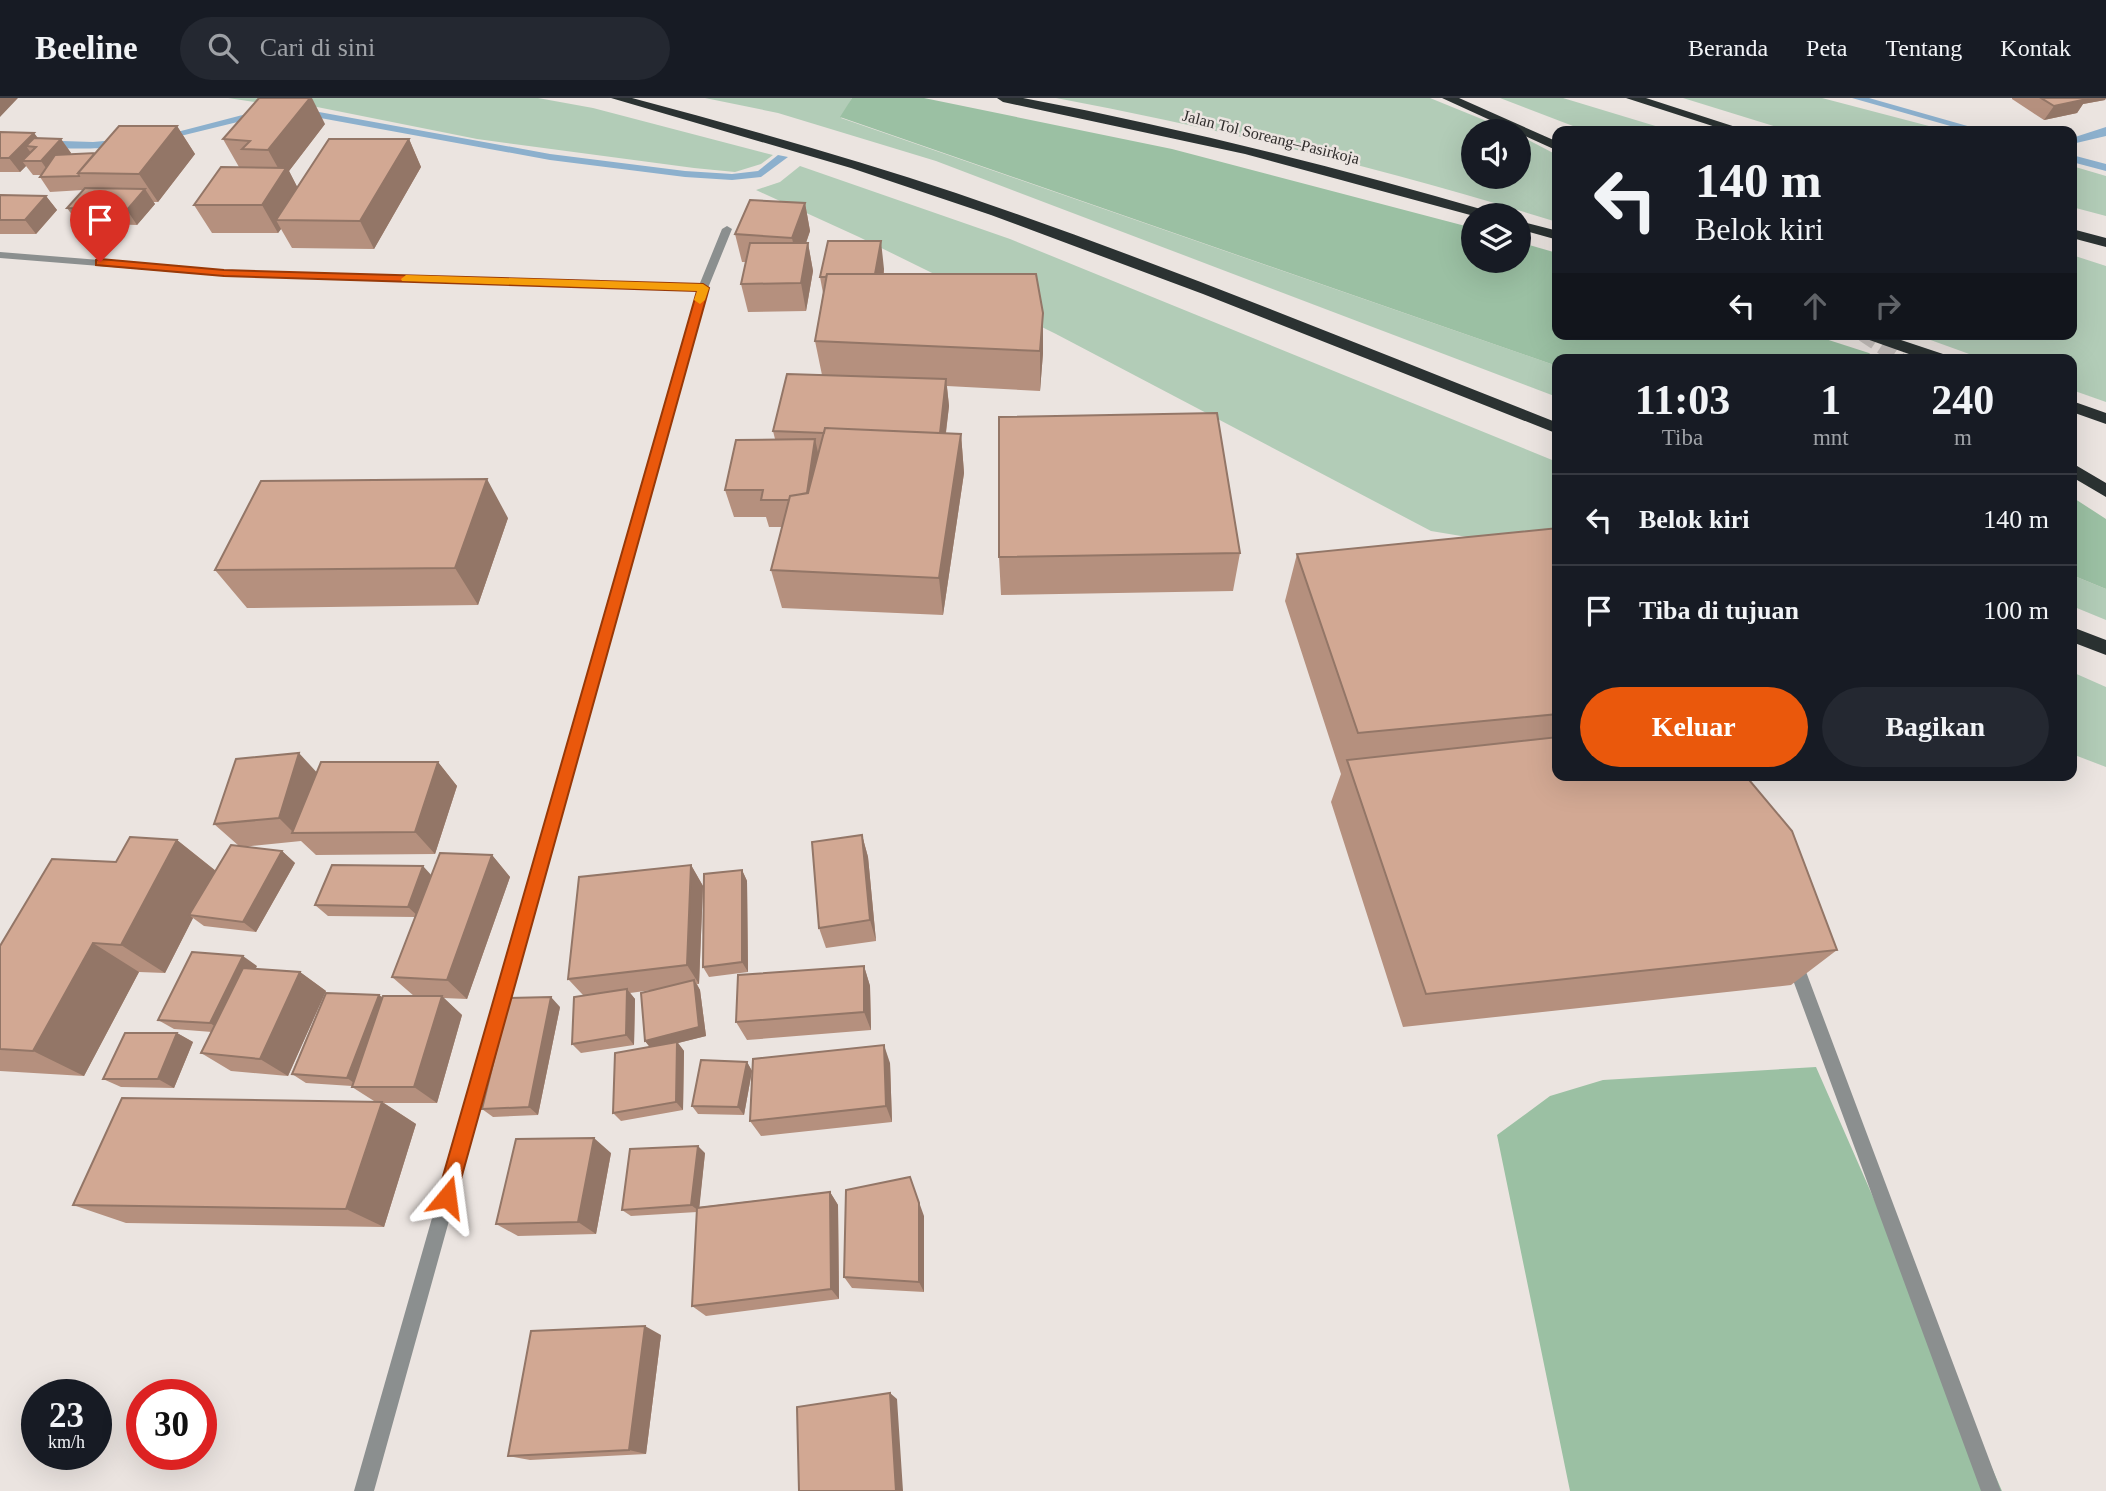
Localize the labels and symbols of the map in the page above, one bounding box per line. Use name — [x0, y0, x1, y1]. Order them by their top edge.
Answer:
street label: Jalan Tol Soreang–Pasirkoja — [1181, 107, 1361, 168]
pin — [70, 190, 130, 262]
position arrow — [410, 1160, 484, 1234]
speed limit sign: 30 — [126, 1379, 217, 1470]

